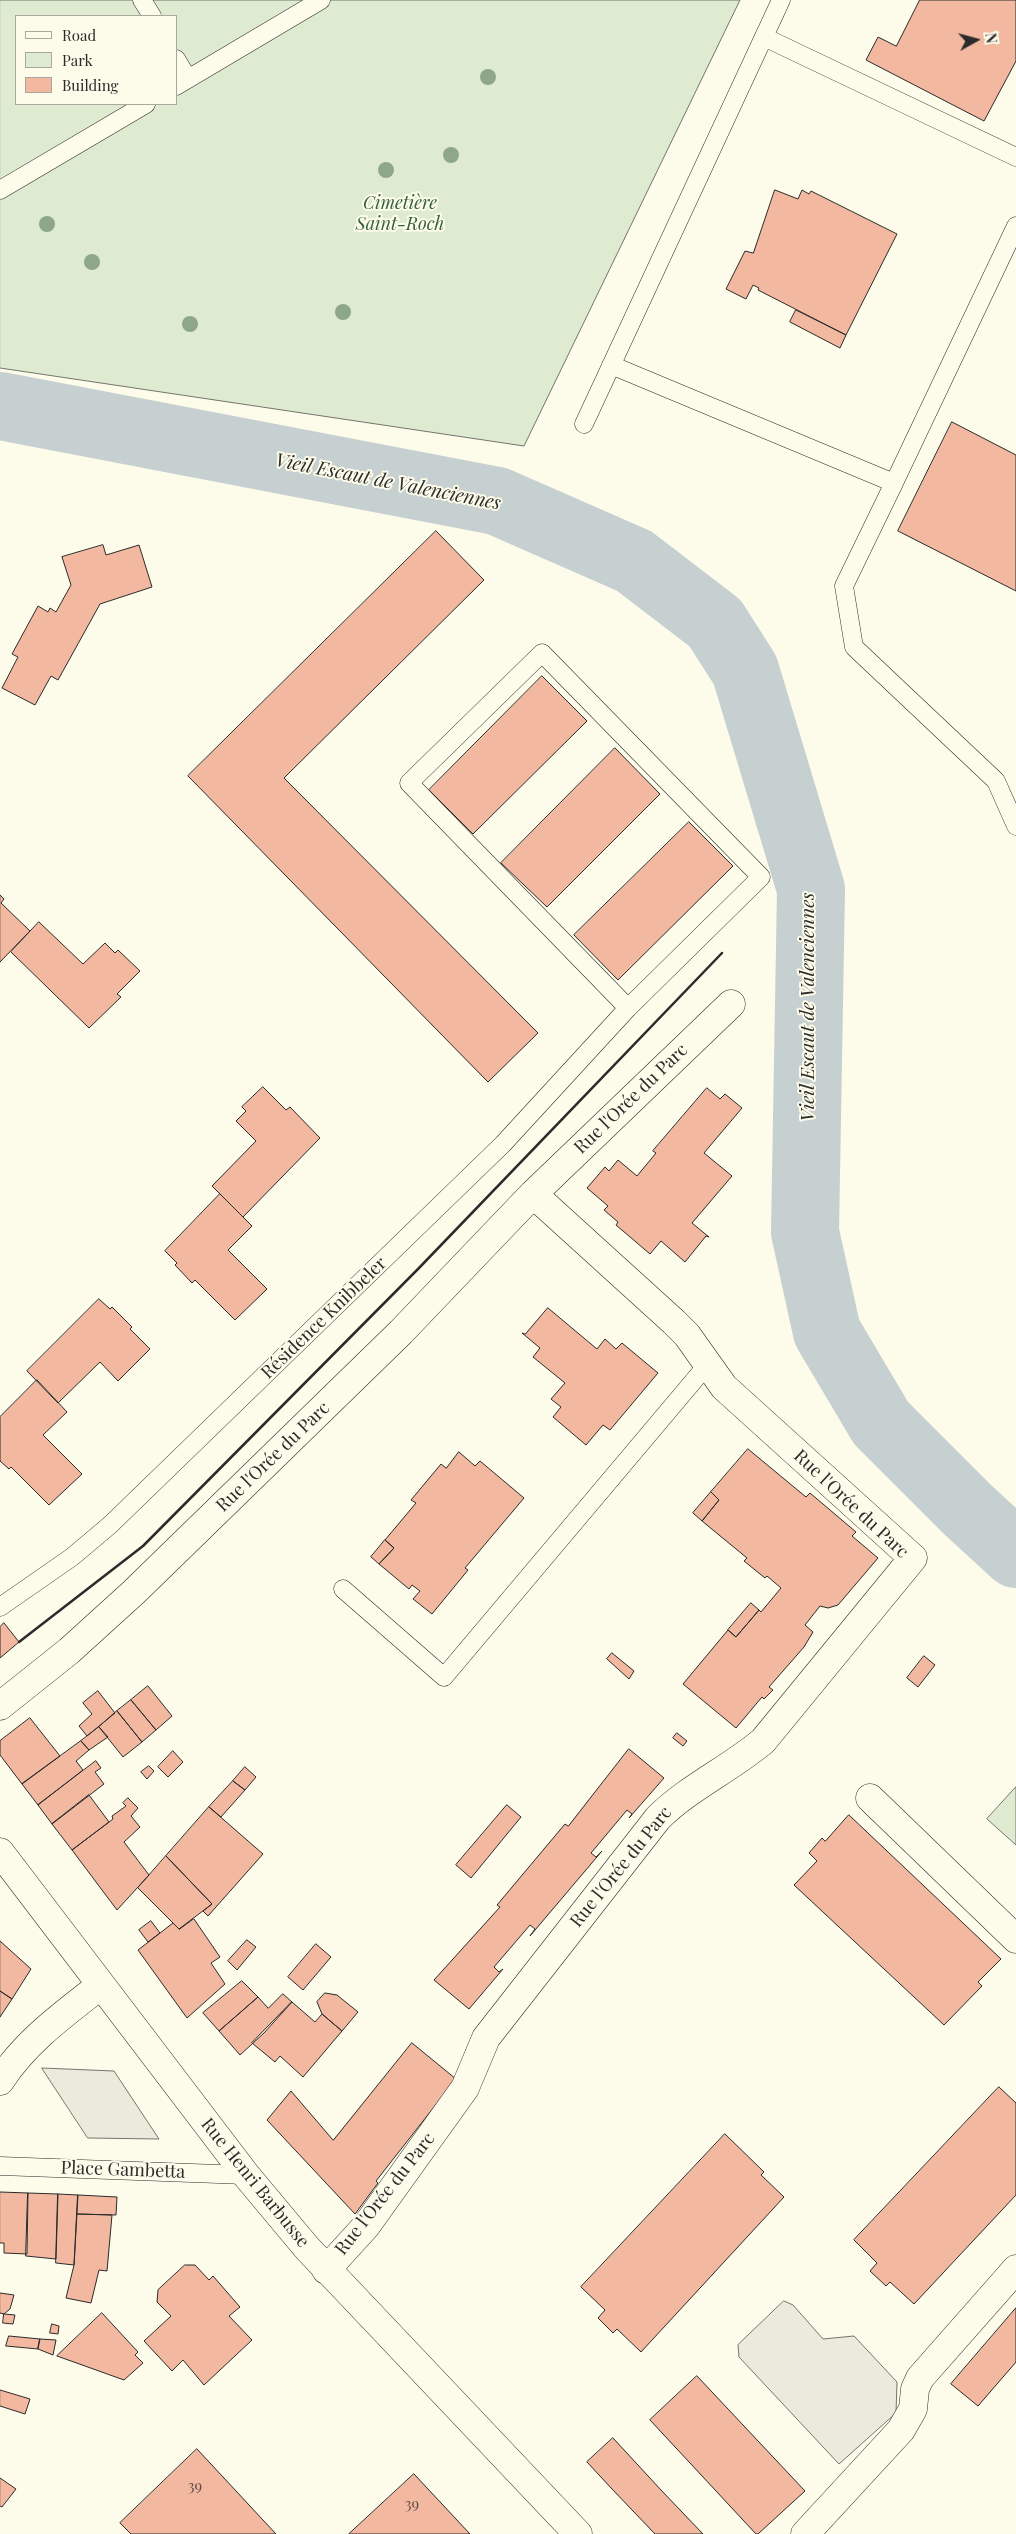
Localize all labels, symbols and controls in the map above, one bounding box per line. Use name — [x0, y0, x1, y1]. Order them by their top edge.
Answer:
legend — [15, 15, 178, 105]
north arrow — [951, 15, 1001, 65]
text: Road — [62, 25, 96, 45]
text: N — [981, 32, 1001, 44]
text: Park — [62, 50, 93, 70]
text: Building — [62, 75, 118, 95]
park label: Cimetière Saint-Roch — [356, 192, 444, 234]
water label: Vieil Escaut de Valenciennes — [273, 449, 503, 515]
water label: Vieil Escaut de Valenciennes — [797, 892, 819, 1122]
street label: Rue l'Orée du Parc — [570, 1039, 692, 1159]
street label: Résidence Knibbeler — [257, 1253, 391, 1383]
street label: Rue l'Orée du Parc — [212, 1397, 334, 1517]
street label: Rue l'Orée du Parc — [789, 1445, 913, 1563]
street label: Rue l'Orée du Parc — [566, 1802, 676, 1932]
street label: Rue Henri Barbusse — [196, 2114, 314, 2252]
street label: Rue l'Orée du Parc — [331, 2129, 439, 2259]
street label: Place Gambetta — [60, 2157, 186, 2183]
house number: 39 — [188, 2477, 202, 2495]
house number: 39 — [405, 2495, 419, 2513]

